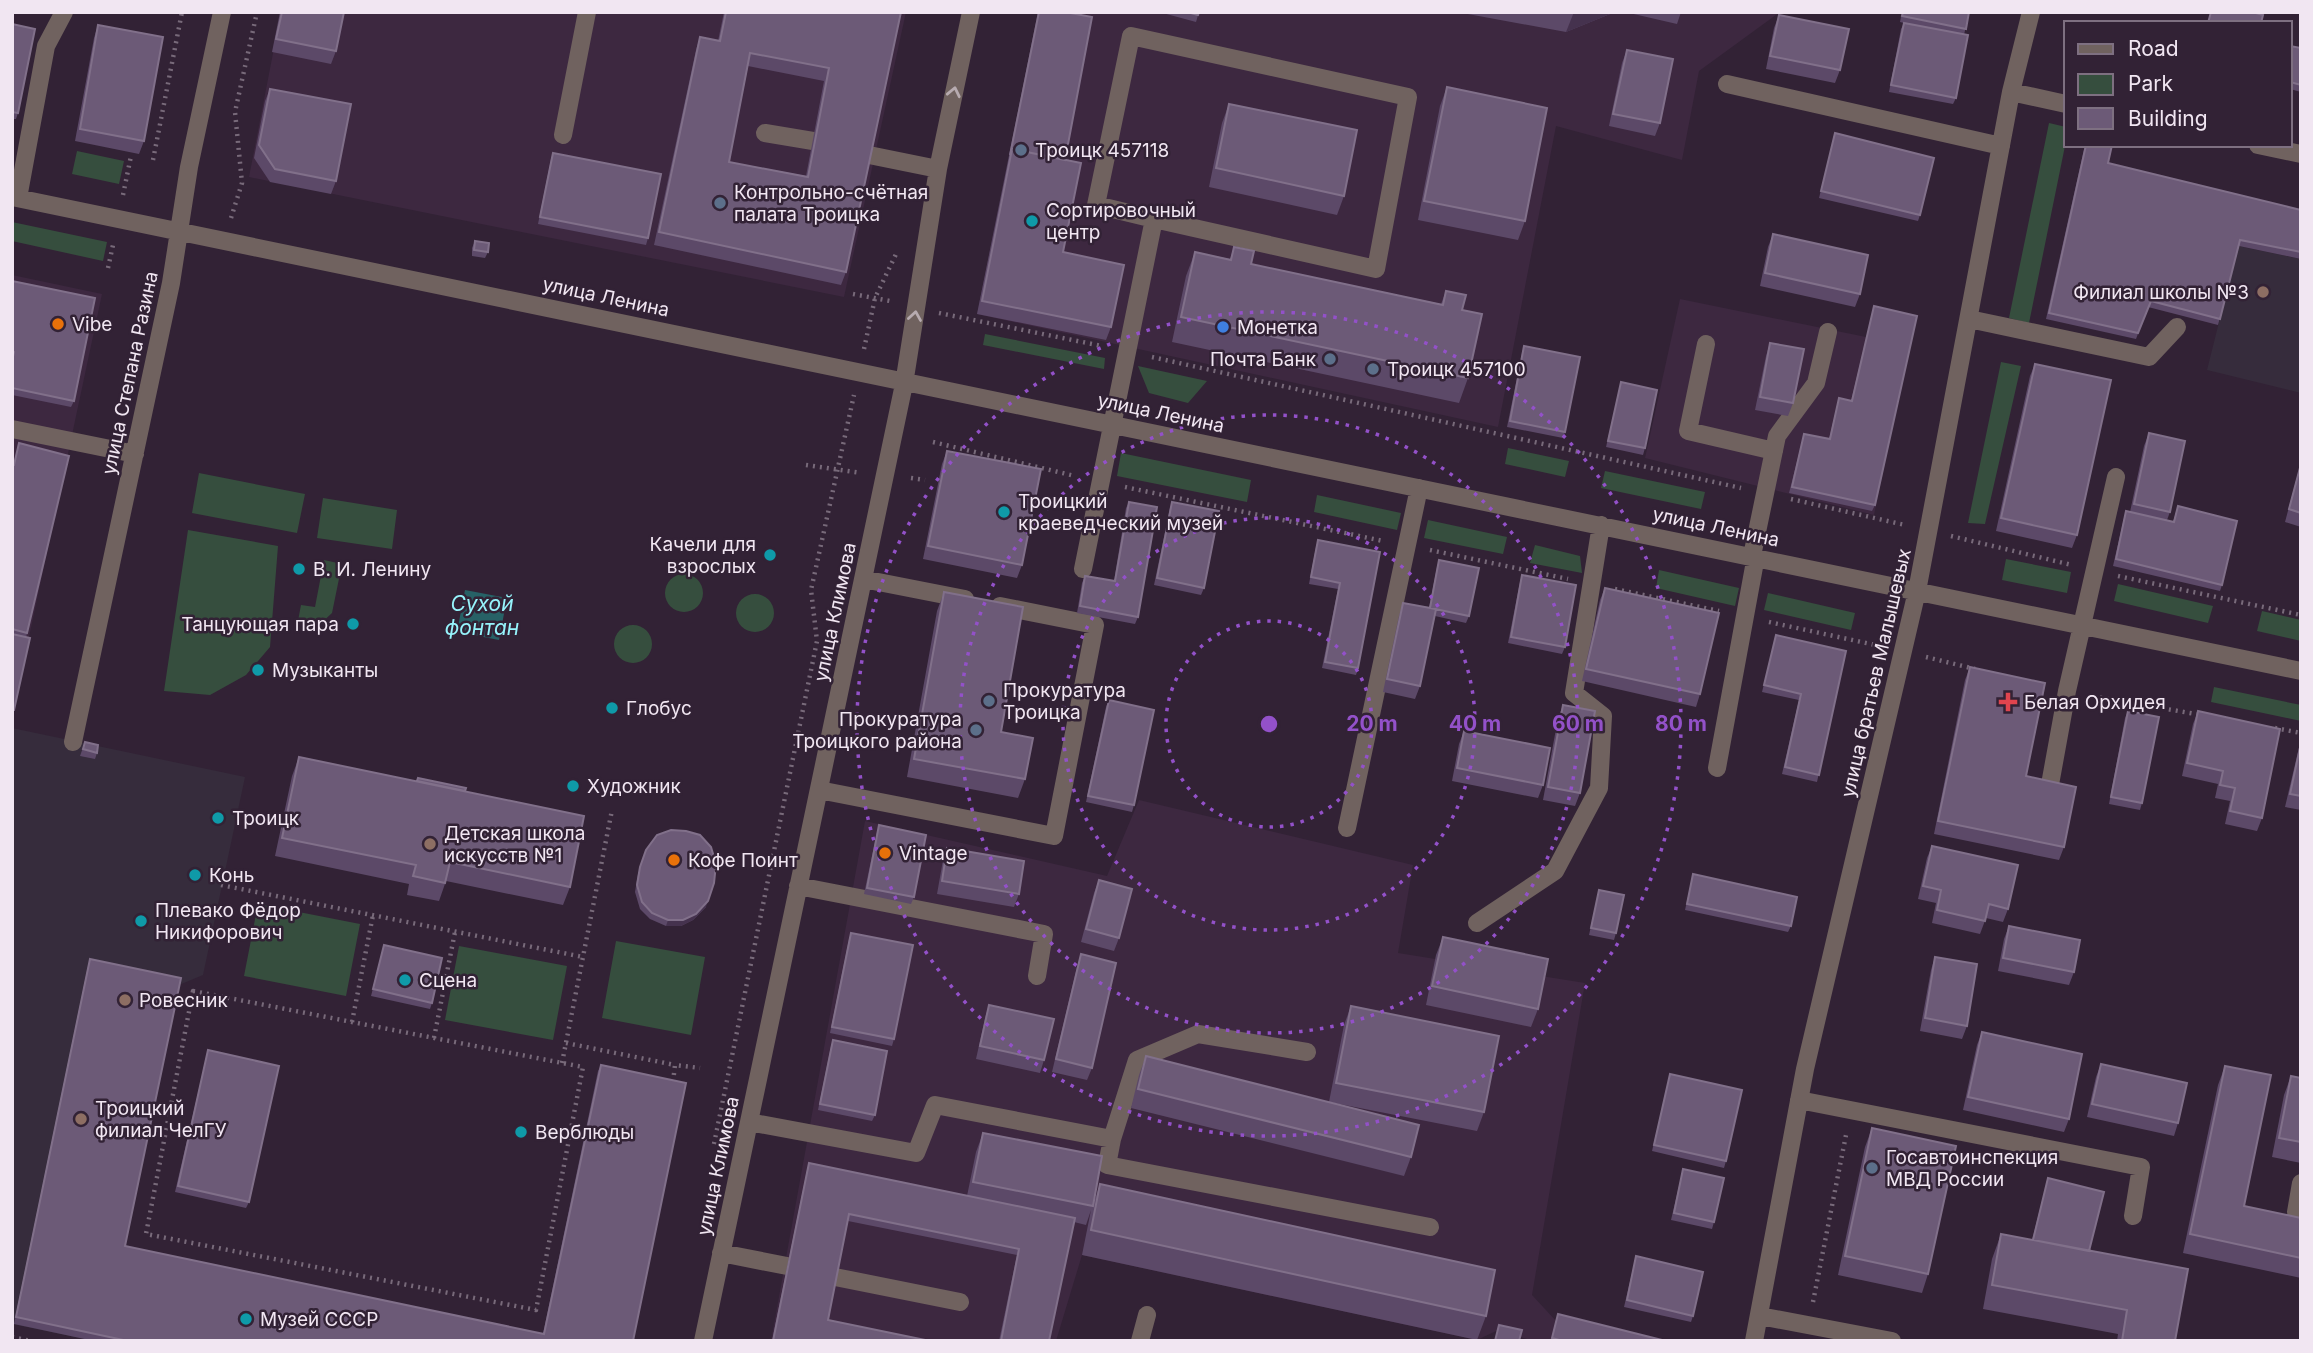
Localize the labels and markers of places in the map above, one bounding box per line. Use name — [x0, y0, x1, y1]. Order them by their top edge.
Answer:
place label: Троицк 457118 — [1035, 139, 1169, 162]
marker: Троицк 457118 — [1013, 142, 1029, 158]
place label: Контрольно-счётная палата Троицка — [734, 181, 928, 226]
marker: Контрольно-счётная палата Троицка — [712, 195, 728, 211]
place label: Сортировочный центр — [1046, 199, 1196, 244]
marker: Сортировочный центр — [1024, 213, 1040, 229]
place label: Филиал школы №3 — [2073, 281, 2249, 304]
marker: Филиал школы №3 — [2255, 284, 2271, 300]
place label: Vibe — [72, 313, 112, 336]
marker: Vibe — [50, 316, 66, 332]
place label: Монетка — [1237, 316, 1318, 339]
marker: Монетка — [1215, 319, 1231, 335]
place label: Почта Банк — [1210, 348, 1317, 371]
marker: Почта Банк — [1322, 351, 1338, 367]
place label: Троицк 457100 — [1387, 358, 1526, 381]
marker: Троицк 457100 — [1365, 361, 1381, 377]
place label: Троицкий краеведческий музей — [1018, 490, 1223, 535]
marker: Троицкий краеведческий музей — [996, 504, 1012, 520]
place label: Качели для взрослых — [650, 533, 756, 578]
marker: Качели для взрослых — [762, 547, 778, 563]
place label: В. И. Ленину — [313, 558, 431, 581]
marker: В. И. Ленину — [291, 561, 307, 577]
place label: Танцующая пара — [181, 613, 339, 636]
marker: Танцующая пара — [345, 616, 361, 632]
place label: Музыканты — [272, 659, 378, 682]
marker: Музыканты — [250, 662, 266, 678]
place label: Прокуратура Троицка — [1003, 679, 1126, 724]
place label: Белая Орхидея — [2024, 691, 2166, 714]
marker: Белая Орхидея — [1998, 692, 2018, 712]
marker: Прокуратура Троицка — [981, 693, 997, 709]
place label: Глобус — [626, 697, 692, 720]
marker: Глобус — [604, 700, 620, 716]
place label: Прокуратура Троицкого района — [792, 708, 962, 753]
centre of rings — [1257, 712, 1281, 736]
marker: Прокуратура Троицкого района — [968, 722, 984, 738]
place label: Художник — [587, 775, 682, 798]
marker: Художник — [565, 778, 581, 794]
place label: Троицк — [232, 807, 300, 830]
marker: Троицк — [210, 810, 226, 826]
place label: Детская школа искусств №1 — [444, 822, 585, 867]
marker: Детская школа искусств №1 — [422, 836, 438, 852]
place label: Vintage — [899, 842, 968, 865]
marker: Vintage — [877, 845, 893, 861]
place label: Кофе Поинт — [688, 849, 798, 872]
marker: Кофе Поинт — [666, 852, 682, 868]
place label: Конь — [209, 864, 254, 887]
marker: Конь — [187, 867, 203, 883]
place label: Плевако Фёдор Никифорович — [155, 899, 301, 944]
marker: Плевако Фёдор Никифорович — [133, 913, 149, 929]
place label: Сцена — [419, 969, 477, 992]
marker: Сцена — [397, 972, 413, 988]
place label: Ровесник — [139, 989, 229, 1012]
marker: Ровесник — [117, 992, 133, 1008]
place label: Троицкий филиал ЧелГУ — [95, 1097, 227, 1142]
marker: Троицкий филиал ЧелГУ — [73, 1111, 89, 1127]
place label: Верблюды — [535, 1121, 634, 1144]
marker: Верблюды — [513, 1124, 529, 1140]
place label: Госавтоинспекция МВД России — [1886, 1146, 2058, 1191]
marker: Госавтоинспекция МВД России — [1864, 1160, 1880, 1176]
place label: Музей СССР — [260, 1308, 378, 1331]
marker: Музей СССР — [238, 1311, 254, 1327]

